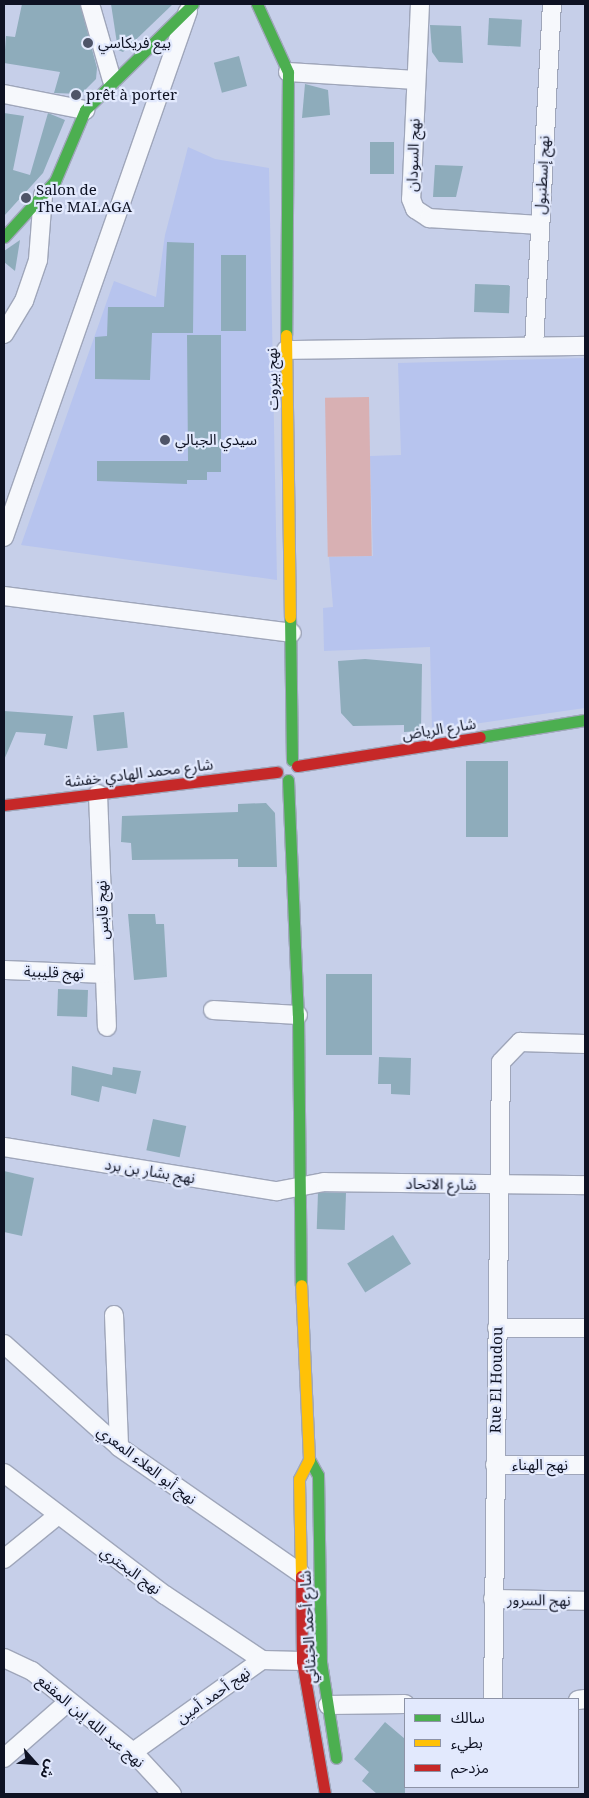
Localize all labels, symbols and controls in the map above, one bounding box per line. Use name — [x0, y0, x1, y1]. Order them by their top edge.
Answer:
place label: بيع فريكاسي — [98, 34, 171, 52]
marker: بيع فريكاسي — [82, 37, 94, 49]
place label: prêt à porter — [86, 86, 177, 104]
marker: prêt à porter — [70, 89, 82, 101]
street label: نهج السودان — [403, 118, 423, 192]
street label: نهج إسطنبول — [531, 135, 553, 215]
place label: Salon de The MALAGA — [36, 180, 132, 215]
marker: Salon de The MALAGA — [20, 192, 32, 204]
street label: نهج بيروت — [262, 348, 282, 410]
place label: سيدي الجبالي — [175, 431, 257, 449]
marker: سيدي الجبالي — [159, 434, 171, 446]
street label: شارع الرياض — [401, 714, 477, 744]
street label: شارع محمد الهادي خفشة — [64, 755, 214, 791]
street label: نهج قابس — [92, 880, 112, 940]
street label: نهج قليبية — [24, 962, 84, 982]
street label: نهج بشار بن برد — [103, 1155, 197, 1187]
street label: شارع الاتحاد — [405, 1174, 477, 1194]
street label: Rue El Houdou — [486, 1327, 506, 1433]
street label: نهج أبو العلاء المعري — [94, 1422, 200, 1508]
street label: نهج الهناء — [512, 1456, 568, 1474]
street label: نهج البحتري — [97, 1542, 165, 1598]
street label: شارع أحمد الخبثاني — [296, 1570, 320, 1684]
street label: نهج السرور — [507, 1590, 571, 1610]
street label: نهج أحمد أمين — [173, 1663, 253, 1727]
street label: نهج عبد الله إبن المقفع — [34, 1671, 148, 1771]
legend — [404, 1698, 579, 1788]
text: سالك — [451, 1707, 485, 1727]
text: بطيء — [451, 1732, 483, 1752]
north arrow — [10, 1738, 60, 1788]
text: ش — [36, 1757, 62, 1783]
text: مزدحم — [451, 1757, 489, 1777]

